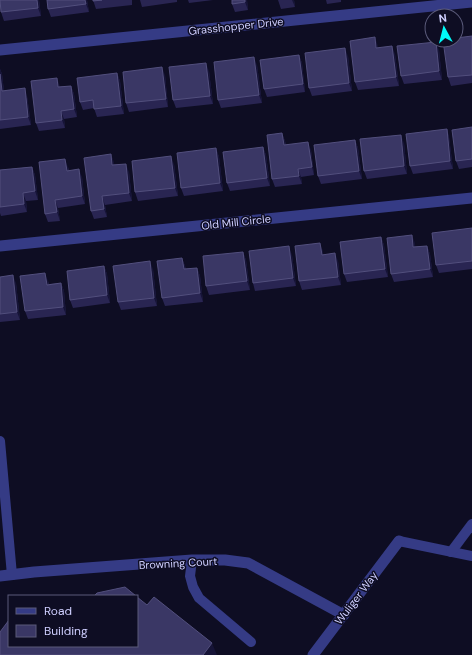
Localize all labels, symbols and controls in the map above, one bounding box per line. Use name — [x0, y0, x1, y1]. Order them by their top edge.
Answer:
north arrow — [424, 8, 464, 48]
text: N — [438, 11, 448, 26]
street label: Grasshopper Drive — [188, 14, 284, 38]
street label: Old Mill Circle — [201, 211, 271, 233]
street label: Browning Court — [138, 554, 218, 572]
street label: Wuliger Way — [331, 569, 381, 627]
legend — [8, 595, 138, 647]
text: Road — [44, 603, 72, 619]
text: Building — [44, 623, 88, 639]

